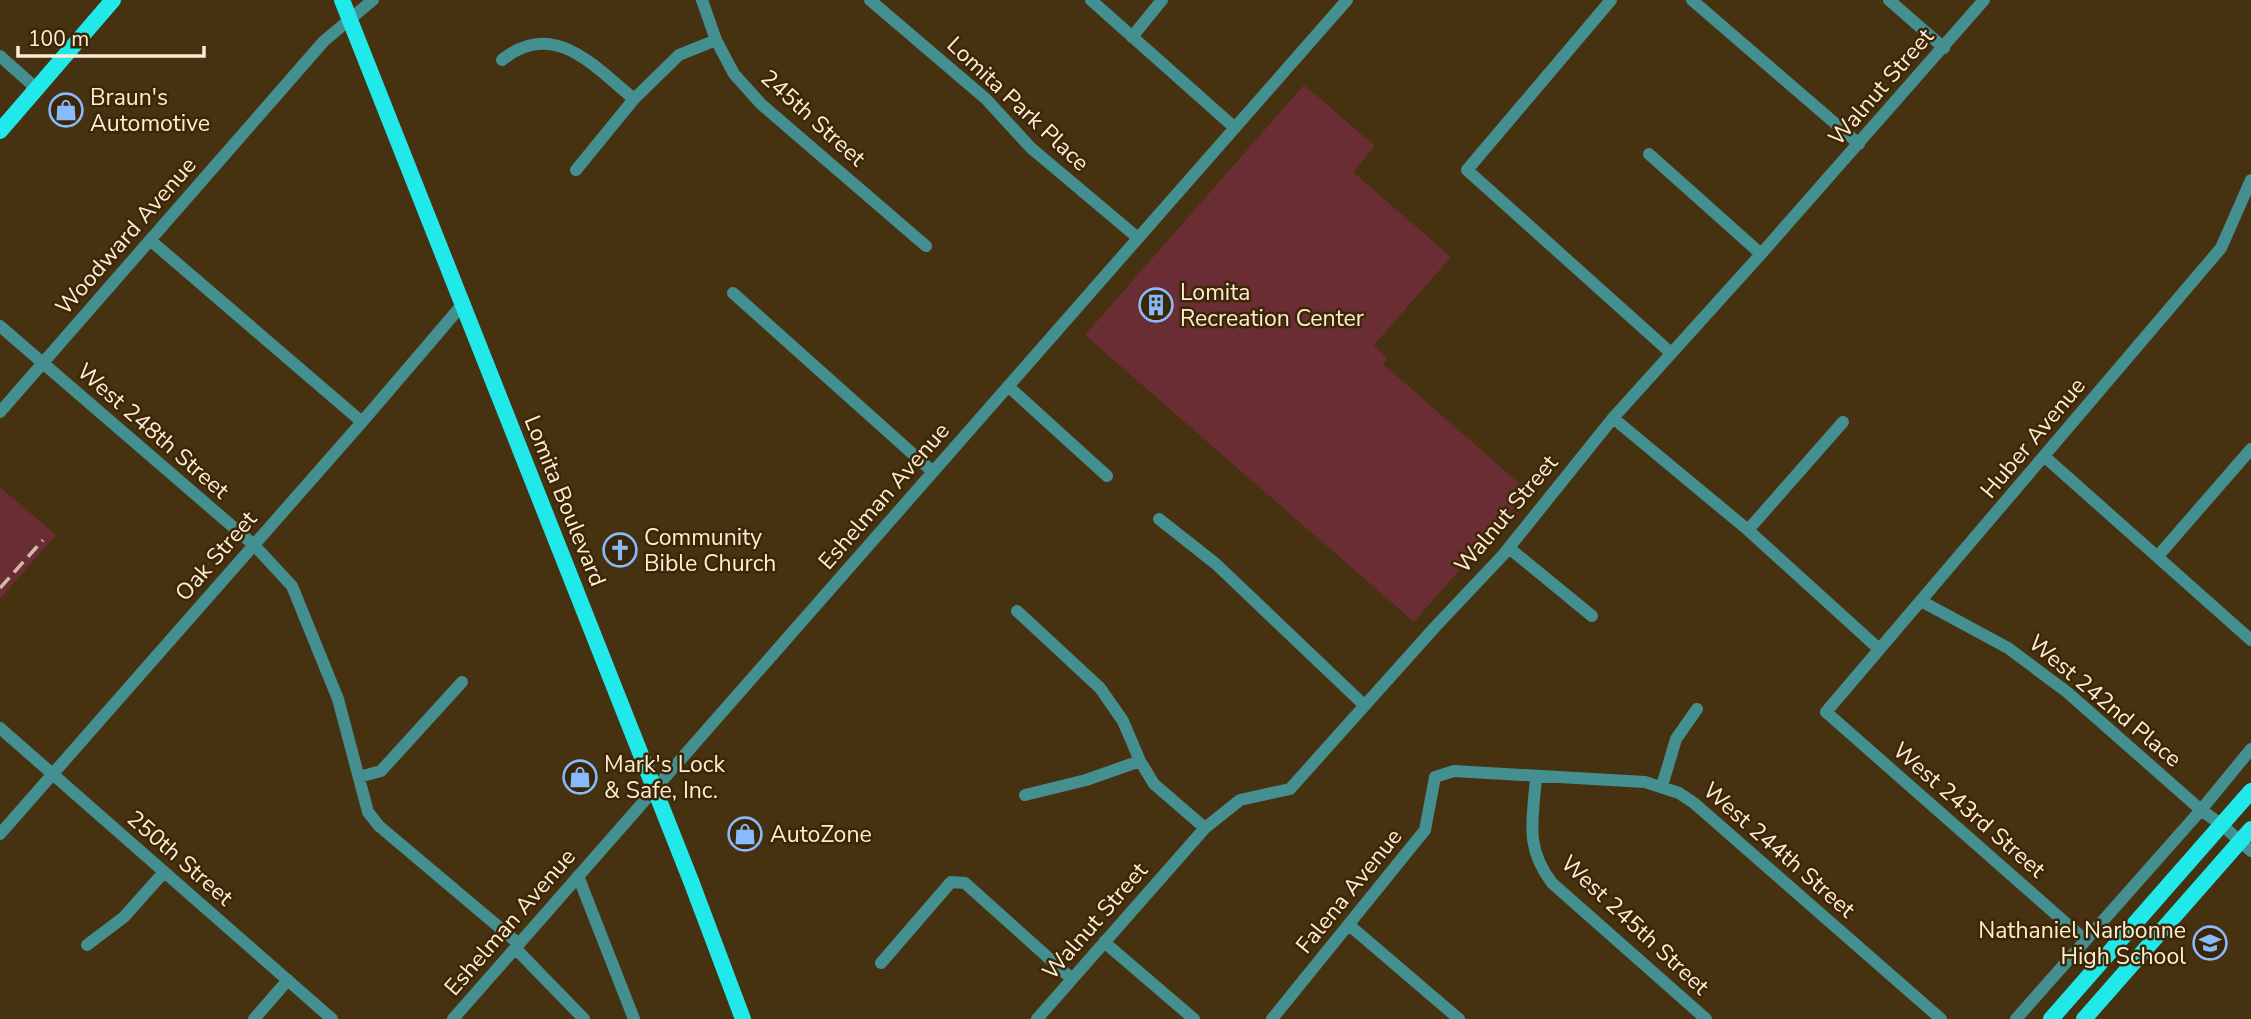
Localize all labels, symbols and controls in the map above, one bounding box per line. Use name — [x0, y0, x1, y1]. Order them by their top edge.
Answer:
scale bar — [18, 14, 203, 58]
street label: Walnut Street — [1822, 21, 1941, 152]
text: 100 m — [28, 25, 89, 53]
street label: Lomita Park Place — [940, 30, 1096, 178]
street label: 245th Street — [754, 63, 873, 174]
place label: Braun's Automotive — [90, 82, 210, 139]
shop icon: Braun's Automotive — [47, 91, 85, 129]
street label: Woodward Avenue — [49, 150, 203, 322]
place label: Lomita Recreation Center — [1180, 277, 1365, 334]
building icon: Lomita Recreation Center — [1137, 286, 1175, 324]
street label: West 248th Street — [70, 356, 236, 506]
street label: Huber Avenue — [1973, 371, 2093, 505]
street label: Lomita Boulevard — [517, 411, 613, 591]
street label: Eshelman Avenue — [811, 416, 957, 576]
street label: Walnut Street — [1447, 448, 1565, 580]
street label: Oak Street — [168, 504, 264, 608]
place label: Community Bible Church — [644, 522, 776, 579]
church icon: Community Bible Church — [601, 531, 639, 569]
street label: West 242nd Place — [2022, 628, 2188, 774]
street label: West 243rd Street — [1886, 735, 2053, 886]
place label: Mark's Lock & Safe, Inc. — [604, 749, 725, 806]
shop icon: Mark's Lock & Safe, Inc. — [561, 758, 599, 796]
street label: West 244th Street — [1696, 775, 1862, 925]
street label: 250th Street — [120, 803, 240, 913]
shop icon: AutoZone — [726, 815, 764, 853]
place label: AutoZone — [770, 819, 872, 850]
street label: Falena Avenue — [1289, 822, 1409, 960]
street label: Eshelman Avenue — [437, 842, 583, 1002]
street label: West 245th Street — [1554, 848, 1717, 1003]
street label: Walnut Street — [1036, 855, 1155, 986]
place label: Nathaniel Narbonne High School — [1978, 915, 2186, 972]
school or university icon: Nathaniel Narbonne High School — [2191, 924, 2229, 962]

